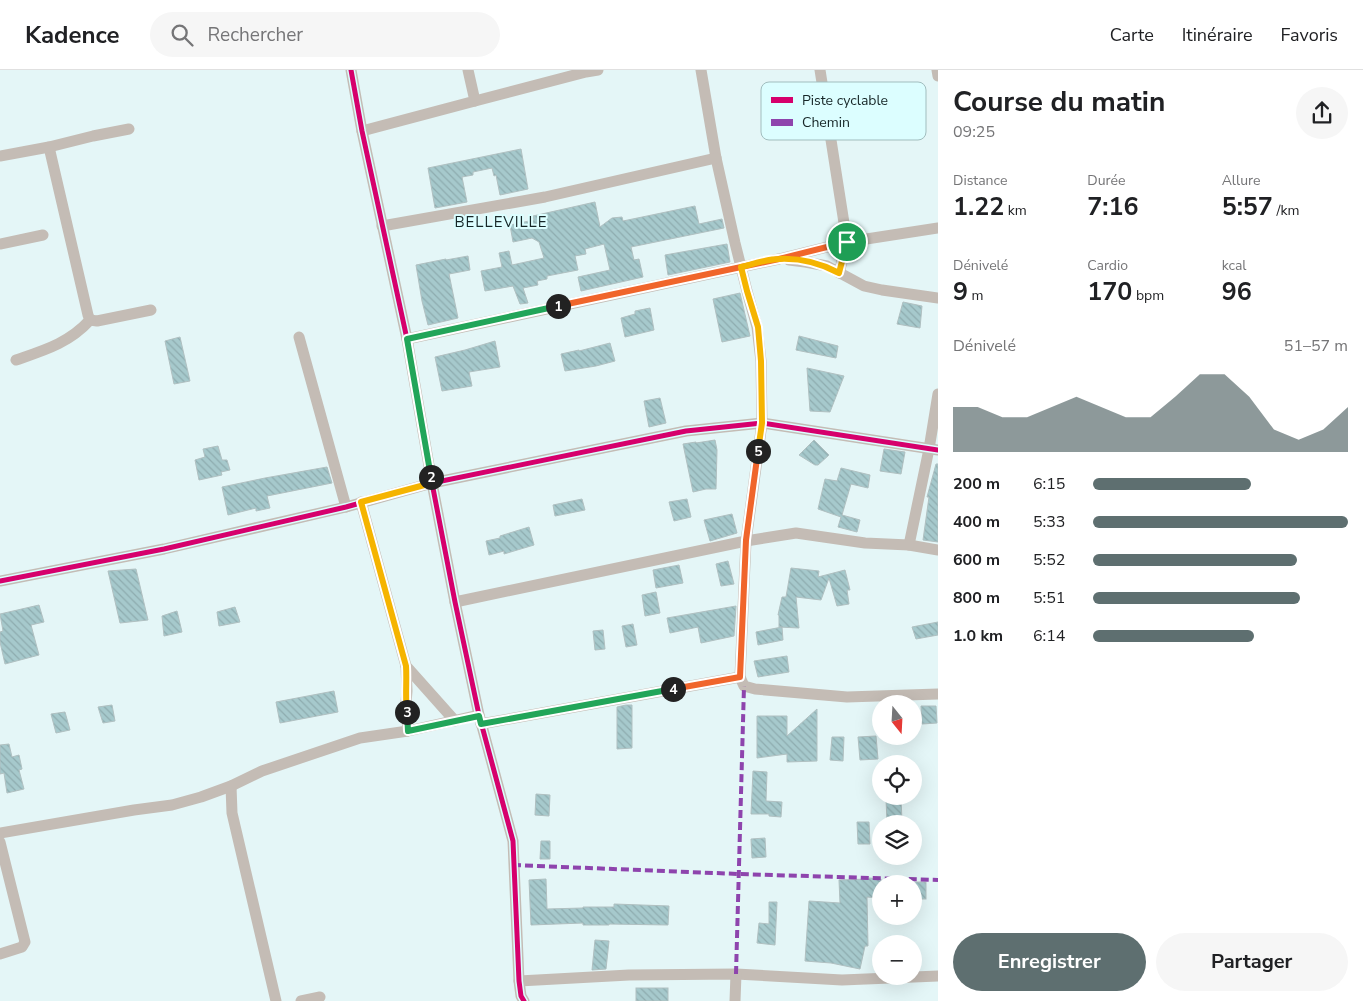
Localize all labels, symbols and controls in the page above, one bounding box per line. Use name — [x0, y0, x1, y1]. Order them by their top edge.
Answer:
search box — [150, 12, 500, 57]
text: Kadence — [25, 19, 120, 51]
icon: search — [168, 21, 196, 49]
text: Rechercher — [208, 22, 303, 48]
text: Carte — [1110, 23, 1154, 47]
text: Itinéraire — [1182, 23, 1253, 47]
text: Favoris — [1281, 23, 1338, 47]
legend — [761, 82, 926, 140]
text: Course du matin — [953, 83, 1165, 121]
button: share — [1296, 87, 1348, 139]
text: Piste cyclable — [802, 91, 888, 110]
text: Chemin — [802, 113, 850, 132]
text: 09:25 — [953, 121, 995, 143]
text: Distance — [953, 171, 1007, 190]
text: Durée — [1087, 171, 1125, 190]
text: Allure — [1222, 171, 1260, 190]
text: 1.22 — [953, 190, 1004, 224]
text: 7:16 — [1087, 190, 1139, 224]
text: 5:57 — [1222, 190, 1273, 224]
text: km — [1004, 201, 1027, 220]
text: /km — [1273, 201, 1299, 220]
district label: BELLEVILLE — [454, 212, 548, 232]
pin — [826, 221, 868, 263]
icon: arrive — [833, 228, 861, 256]
text: Dénivelé — [953, 256, 1008, 275]
text: Cardio — [1087, 256, 1128, 275]
text: kcal — [1222, 256, 1246, 275]
text: 9 — [953, 275, 968, 309]
text: 170 — [1087, 275, 1132, 309]
text: 96 — [1222, 275, 1252, 309]
text: m — [968, 286, 984, 305]
text: bpm — [1132, 286, 1164, 305]
pin: 1 — [546, 294, 570, 318]
text: 1 — [554, 297, 563, 316]
text: Dénivelé — [953, 335, 1016, 357]
text: 51–57 m — [1284, 335, 1348, 357]
pin: 5 — [746, 438, 770, 464]
text: 5 — [754, 442, 763, 461]
pin: 2 — [418, 464, 444, 490]
text: 2 — [427, 468, 436, 487]
text: 200 m — [953, 473, 1000, 495]
text: 6:15 — [1033, 473, 1065, 495]
text: 400 m — [953, 511, 1000, 533]
text: 5:33 — [1033, 511, 1065, 533]
text: 600 m — [953, 549, 1000, 571]
text: 5:52 — [1033, 549, 1065, 571]
text: 800 m — [953, 587, 1000, 609]
text: 5:51 — [1033, 587, 1065, 609]
text: 1.0 km — [953, 625, 1003, 647]
text: 6:14 — [1033, 625, 1065, 647]
pin: 4 — [660, 676, 686, 702]
text: 4 — [669, 680, 678, 699]
north arrow — [872, 695, 922, 745]
map controls — [872, 695, 922, 985]
pin: 3 — [394, 700, 420, 724]
text: 3 — [403, 703, 412, 722]
button: locate — [872, 755, 922, 805]
button: layers — [872, 815, 922, 865]
button: + — [872, 875, 922, 925]
button: Enregistrer — [953, 933, 1146, 991]
button: Partager — [1156, 933, 1348, 991]
button: − — [872, 935, 922, 985]

